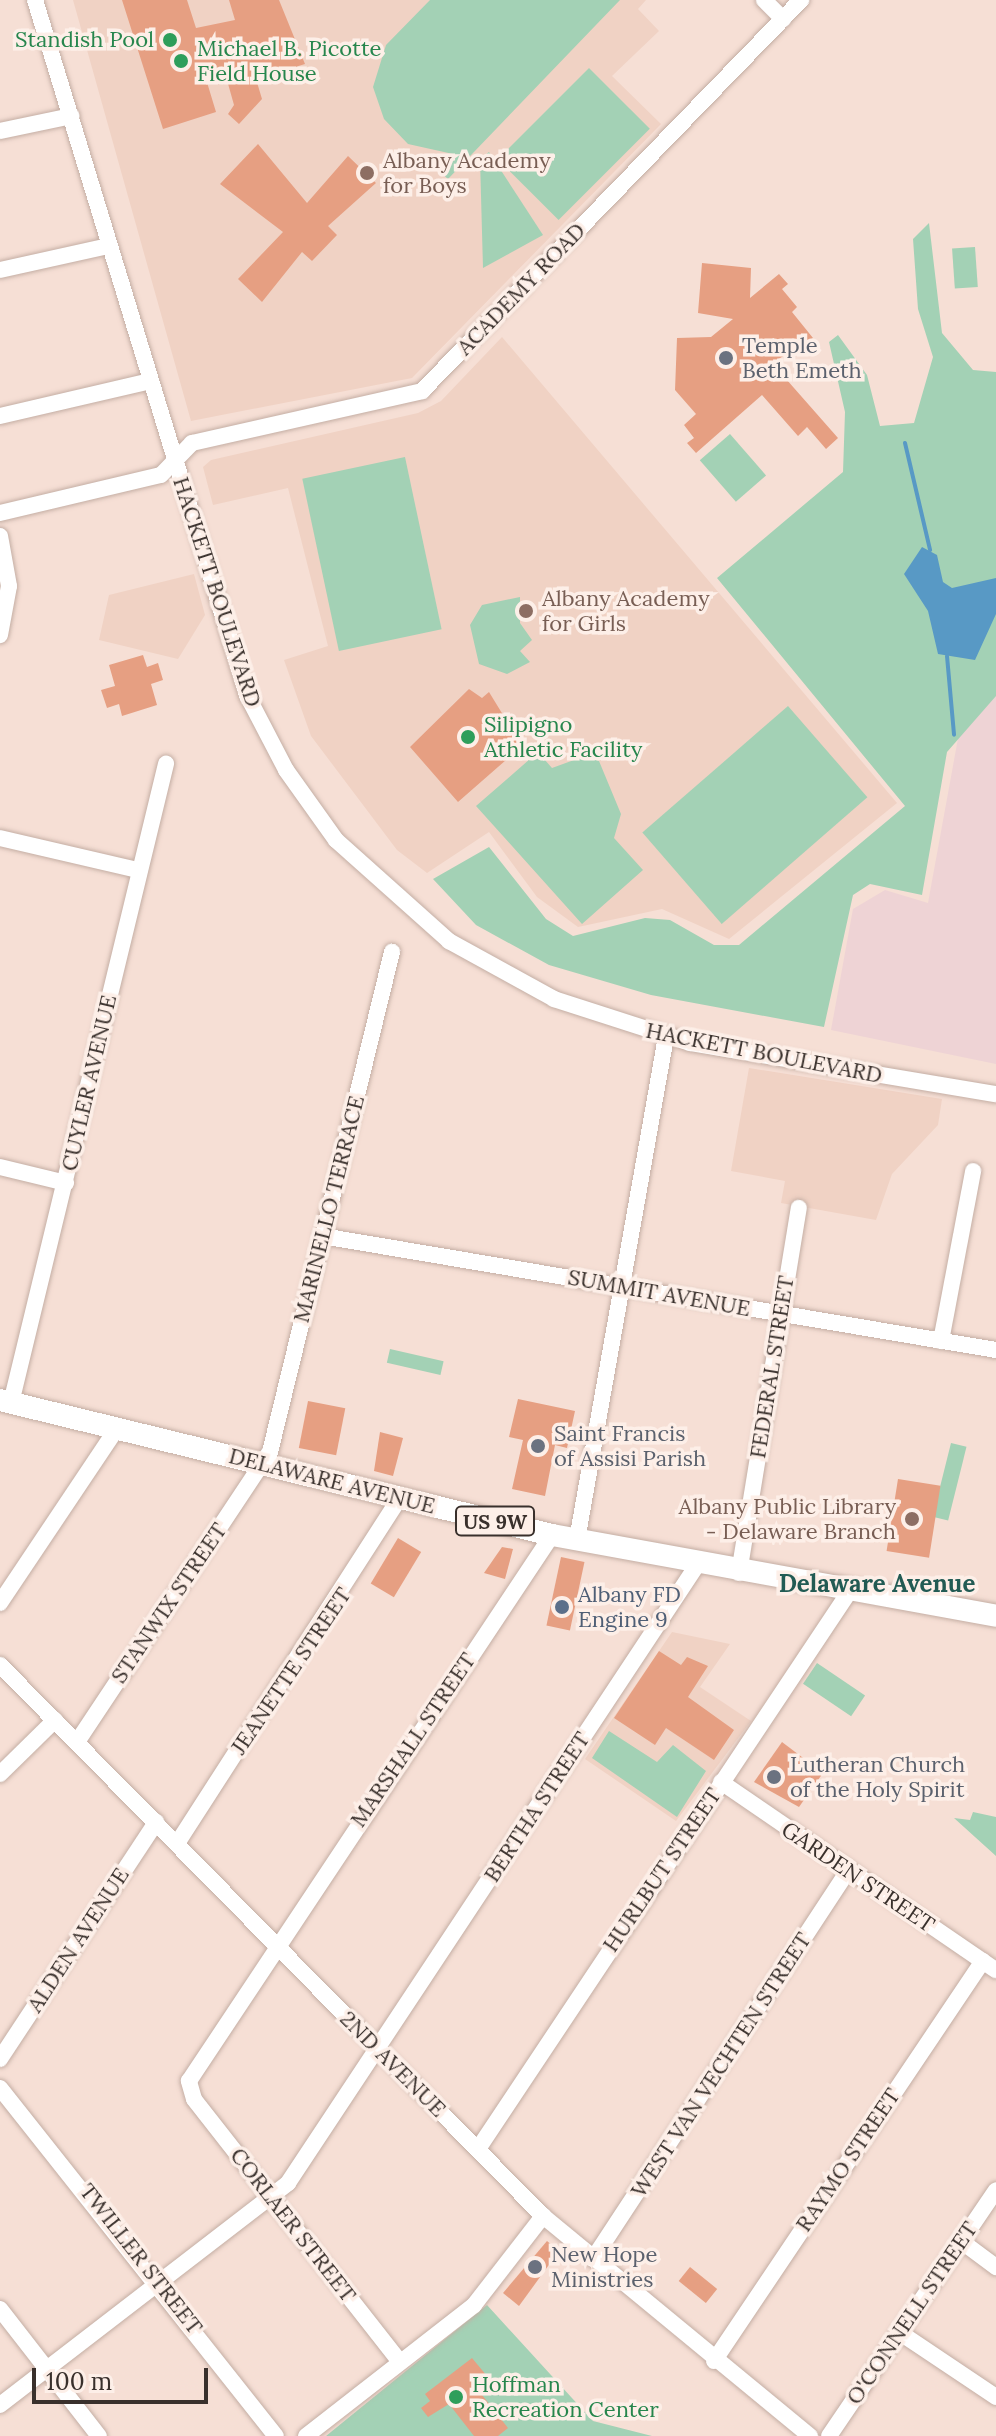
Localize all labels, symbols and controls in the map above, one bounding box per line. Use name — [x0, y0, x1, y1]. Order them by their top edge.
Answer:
place label: Standish Pool — [15, 27, 154, 53]
marker: Standish Pool — [161, 31, 179, 49]
place label: Michael B. Picotte Field House — [197, 35, 381, 86]
marker: Michael B. Picotte Field House — [172, 52, 190, 70]
place label: Albany Academy for Boys — [383, 147, 551, 198]
marker: Albany Academy for Boys — [358, 164, 376, 182]
street label: ACADEMY ROAD — [451, 217, 591, 361]
place label: Temple Beth Emeth — [742, 332, 862, 384]
marker: Temple Beth Emeth — [717, 349, 735, 367]
street label: HACKETT BOULEVARD — [167, 474, 267, 710]
place label: Albany Academy for Girls — [542, 585, 710, 636]
marker: Albany Academy for Girls — [517, 602, 535, 620]
place label: Silipigno Athletic Facility — [484, 711, 642, 762]
marker: Silipigno Athletic Facility — [459, 728, 477, 746]
street label: CUYLER AVENUE — [56, 992, 122, 1174]
street label: HACKETT BOULEVARD — [644, 1017, 884, 1089]
street label: MARINELLO TERRACE — [288, 1093, 370, 1325]
street label: SUMMIT AVENUE — [566, 1264, 752, 1322]
street label: FEDERAL STREET — [745, 1274, 799, 1460]
place label: Saint Francis of Assisi Parish — [554, 1420, 706, 1472]
marker: Saint Francis of Assisi Parish — [529, 1437, 547, 1455]
street label: DELAWARE AVENUE — [226, 1443, 438, 1519]
place label: Albany Public Library - Delaware Branch — [679, 1493, 896, 1544]
road number: US 9W — [455, 1505, 535, 1537]
marker: Albany Public Library - Delaware Branch — [903, 1510, 921, 1528]
street label: STANWIX STREET — [106, 1518, 232, 1688]
district label: Delaware Avenue — [779, 1570, 975, 1598]
place label: Albany FD Engine 9 — [578, 1581, 681, 1632]
street label: JEANETTE STREET — [225, 1583, 357, 1759]
marker: Albany FD Engine 9 — [553, 1598, 571, 1616]
street label: MARSHALL STREET — [345, 1648, 481, 1832]
street label: BERTHA STREET — [479, 1727, 595, 1887]
place label: Lutheran Church of the Holy Spirit — [790, 1751, 965, 1802]
marker: Lutheran Church of the Holy Spirit — [765, 1768, 783, 1786]
street label: HURLBUT STREET — [597, 1783, 727, 1957]
street label: GARDEN STREET — [777, 1816, 939, 1938]
street label: ALDEN AVENUE — [21, 1863, 135, 2017]
street label: WEST VAN VECHTEN STREET — [625, 1928, 817, 2202]
street label: 2ND AVENUE — [335, 2006, 451, 2122]
street label: RAYMO STREET — [790, 2083, 906, 2237]
street label: CORLAER STREET — [225, 2143, 361, 2307]
street label: TWILLER STREET — [74, 2178, 208, 2340]
street label: O'CONNELL STREET — [841, 2217, 983, 2409]
place label: New Hope Ministries — [551, 2241, 657, 2292]
marker: New Hope Ministries — [526, 2258, 544, 2276]
scale bar — [36, 2352, 212, 2402]
text: 100 m — [46, 2366, 112, 2397]
place label: Hoffman Recreation Center — [472, 2371, 659, 2422]
marker: Hoffman Recreation Center — [447, 2388, 465, 2406]

